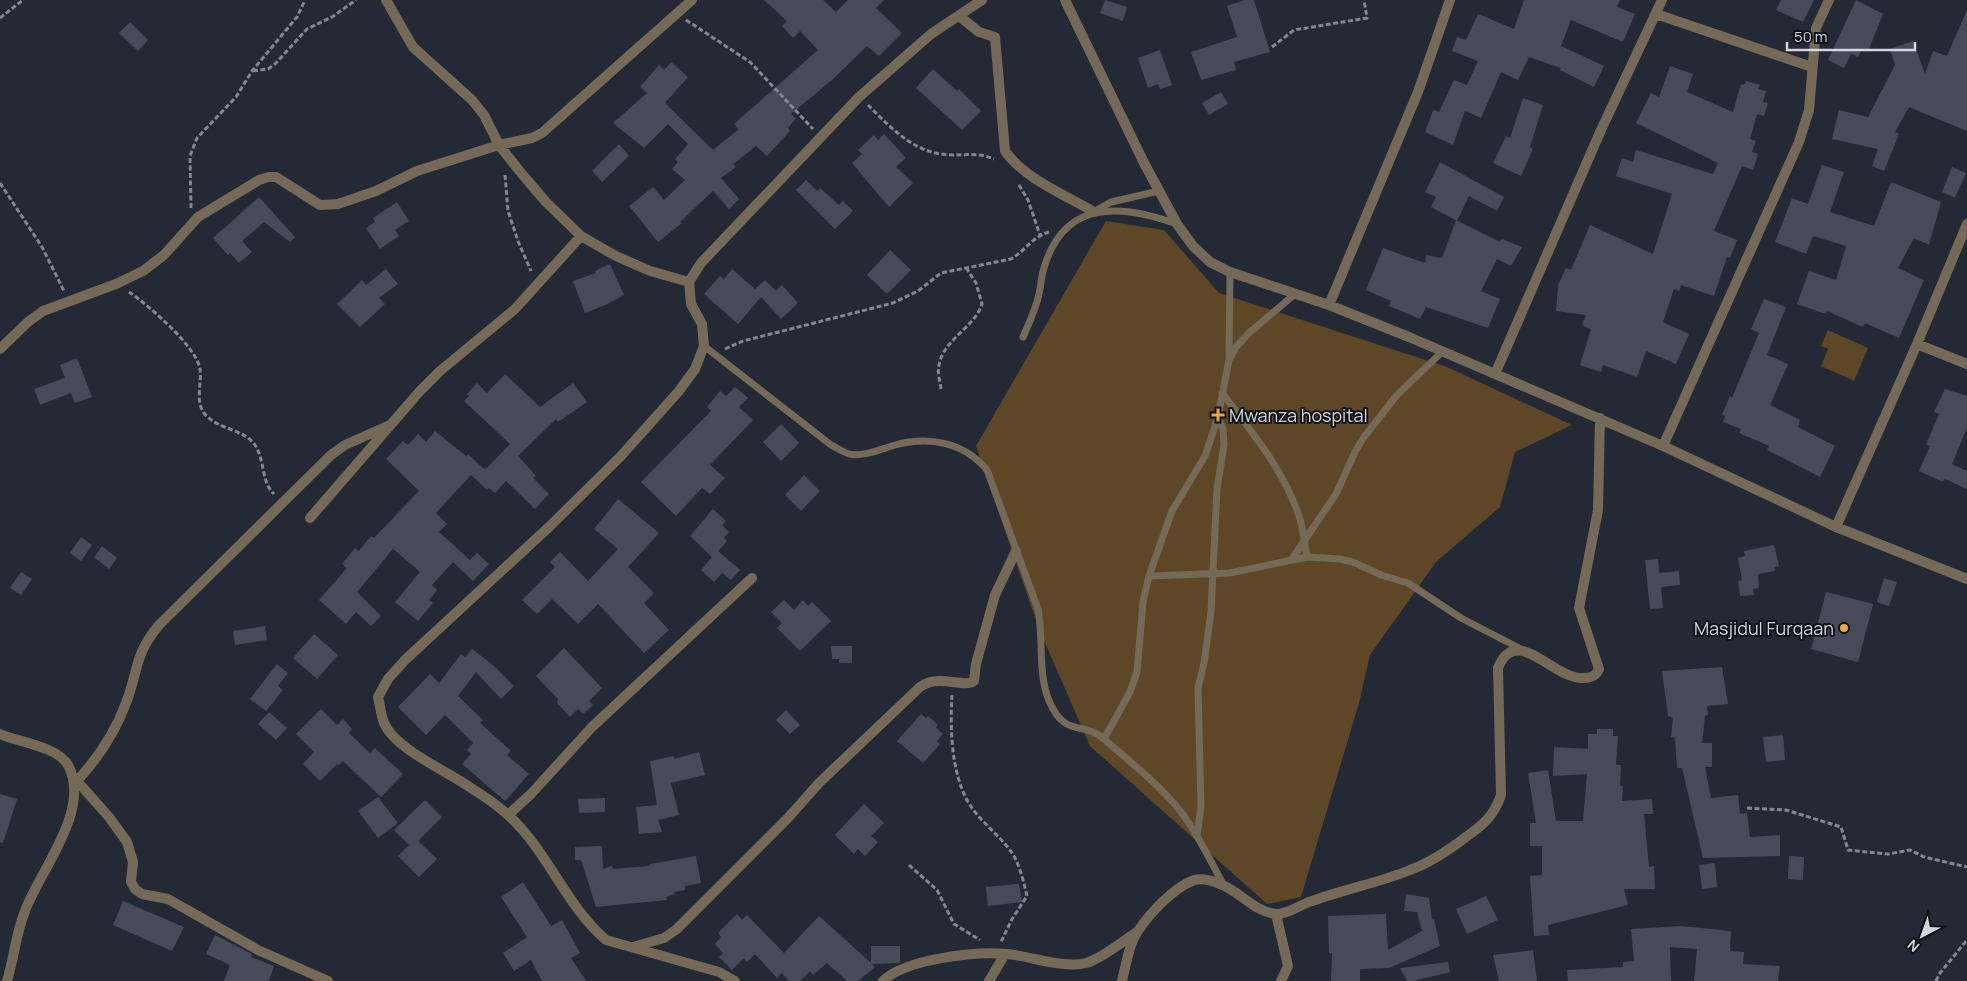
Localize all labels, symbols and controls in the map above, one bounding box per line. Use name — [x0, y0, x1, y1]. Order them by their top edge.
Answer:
scale bar — [1787, 20, 1914, 52]
text: 50 m — [1794, 26, 1828, 47]
place label: Mwanza hospital — [1229, 403, 1368, 427]
marker: Mwanza hospital — [1211, 408, 1225, 422]
place label: Masjidul Furqaan — [1694, 616, 1834, 640]
marker: Masjidul Furqaan — [1838, 622, 1850, 634]
north arrow — [1897, 911, 1947, 961]
text: N — [1903, 936, 1923, 957]

